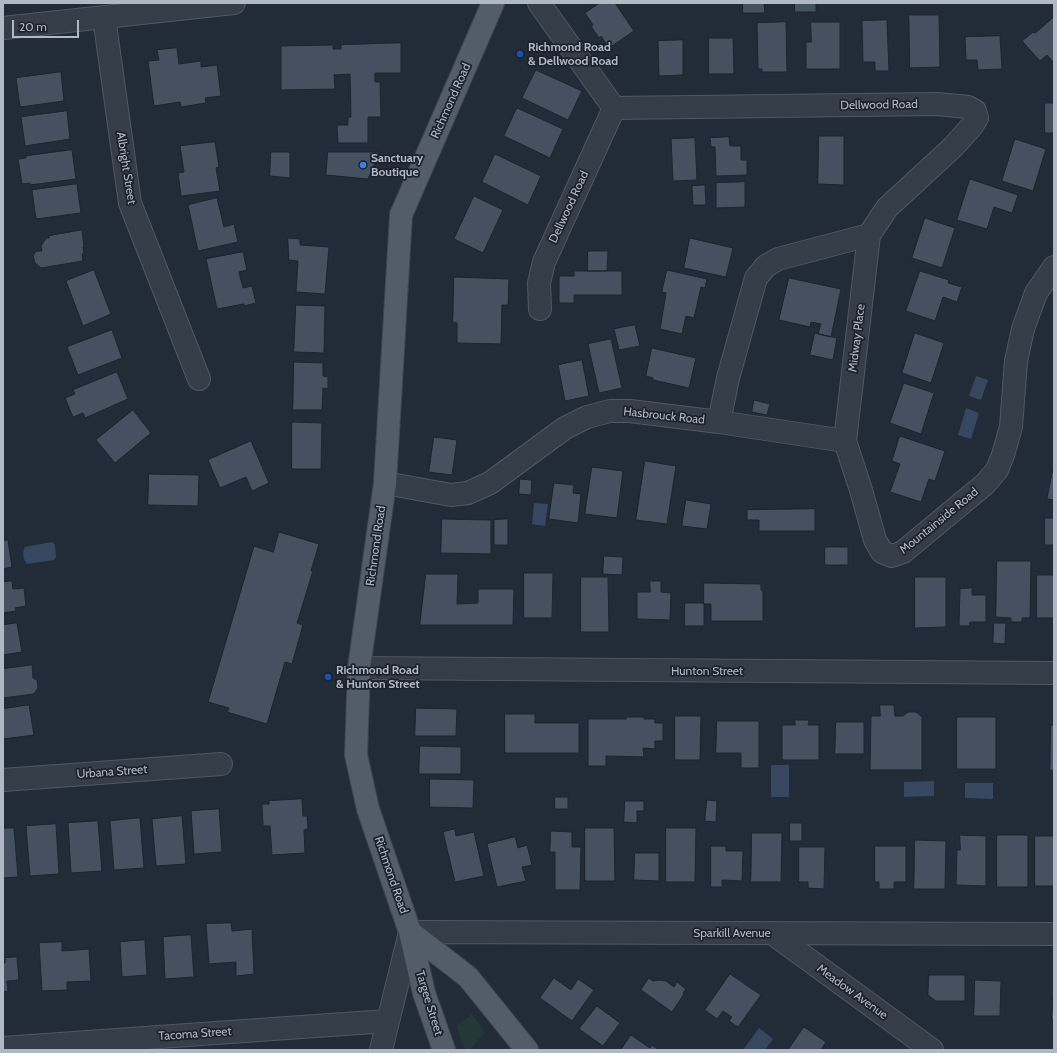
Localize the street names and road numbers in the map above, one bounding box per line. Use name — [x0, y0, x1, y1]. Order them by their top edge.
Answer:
street label: Richmond Road — [428, 61, 474, 141]
street label: Dellwood Road — [840, 97, 918, 113]
street label: Albright Street — [113, 131, 139, 205]
street label: Dellwood Road — [546, 169, 592, 245]
street label: Midway Place — [846, 303, 868, 373]
street label: Hasbrouck Road — [623, 405, 705, 427]
street label: Mountainside Road — [897, 485, 981, 557]
street label: Richmond Road — [363, 505, 389, 587]
street label: Hunton Street — [671, 664, 743, 678]
street label: Urbana Street — [76, 762, 148, 782]
street label: Richmond Road — [371, 834, 411, 916]
street label: Sparkill Avenue — [693, 926, 771, 940]
street label: Meadow Avenue — [814, 961, 890, 1023]
street label: Targee Street — [412, 969, 446, 1037]
street label: Tacoma Street — [158, 1024, 232, 1044]

